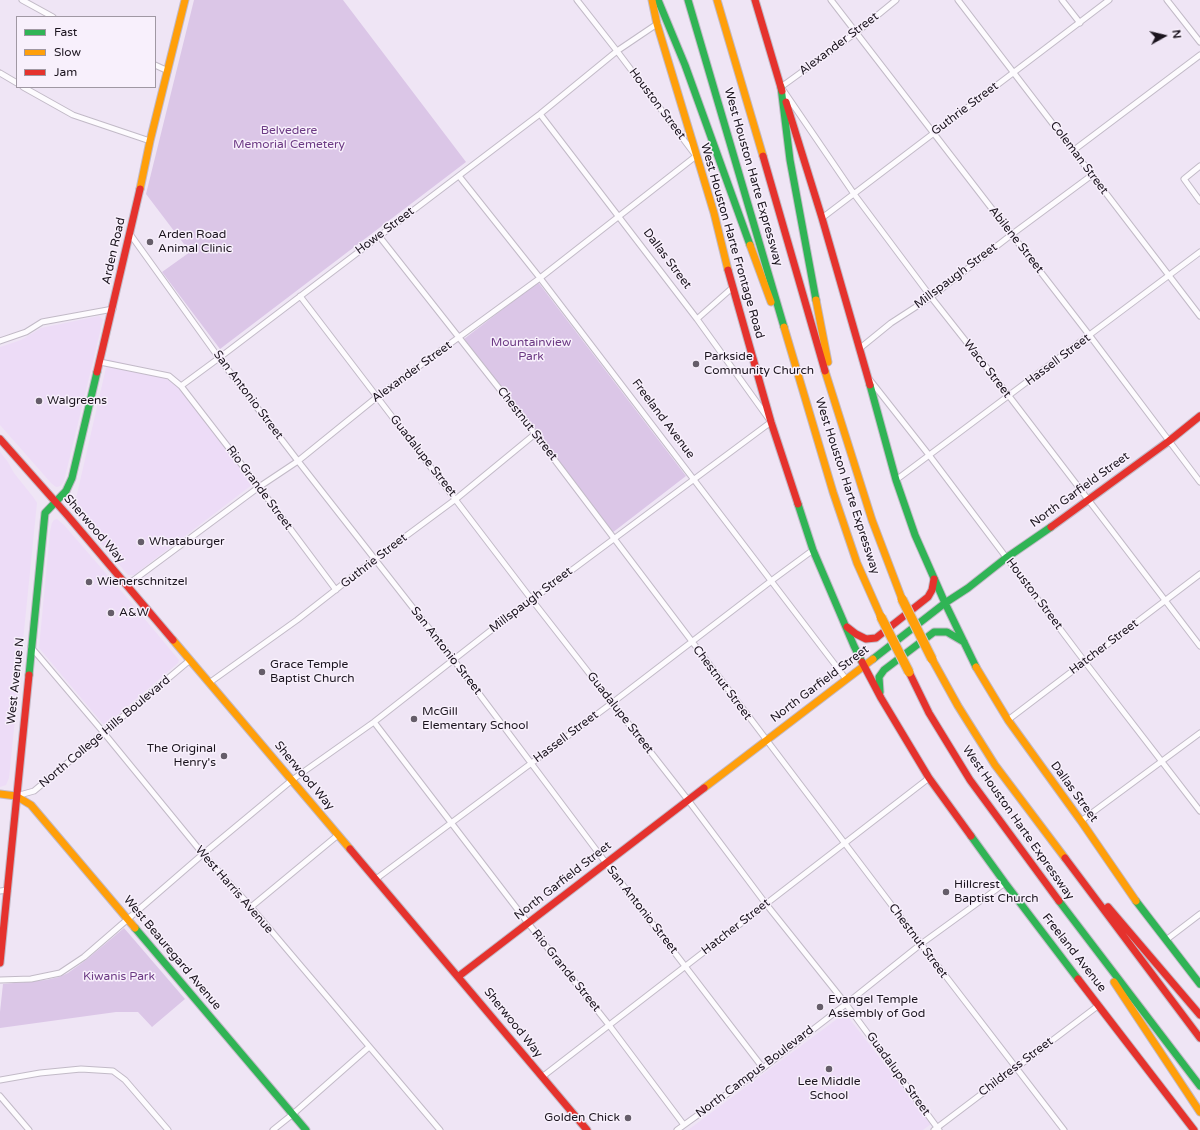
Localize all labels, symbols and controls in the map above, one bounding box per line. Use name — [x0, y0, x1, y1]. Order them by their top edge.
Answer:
street label: Alexander Street — [797, 10, 881, 78]
legend — [16, 16, 156, 88]
north arrow — [1144, 16, 1184, 56]
text: Fast — [54, 25, 77, 39]
text: N — [1169, 29, 1183, 40]
text: Slow — [54, 45, 81, 59]
text: Jam — [54, 65, 77, 79]
street label: Houston Street — [625, 65, 689, 143]
street label: Guthrie Street — [929, 79, 1001, 139]
street label: West Houston Harte Expressway — [721, 86, 785, 268]
street label: Coleman Street — [1047, 119, 1111, 197]
park label: Belvedere Memorial Cemetery — [233, 124, 345, 152]
street label: West Houston Harte Frontage Road — [697, 142, 767, 340]
street label: Howe Street — [353, 204, 417, 258]
street label: Abilene Street — [985, 204, 1047, 276]
street label: Arden Road — [99, 216, 129, 286]
street label: Dallas Street — [640, 226, 694, 292]
place label: Arden Road Animal Clinic — [158, 228, 232, 256]
marker: Arden Road Animal Clinic — [145, 237, 155, 247]
street label: Millspaugh Street — [912, 240, 1000, 312]
street label: Hassell Street — [1023, 331, 1093, 389]
park label: Mountainview Park — [491, 336, 571, 364]
street label: Waco Street — [960, 337, 1014, 401]
street label: Alexander Street — [369, 338, 455, 406]
street label: San Antonio Street — [210, 348, 286, 442]
place label: Parkside Community Church — [704, 350, 814, 378]
marker: Parkside Community Church — [691, 359, 701, 369]
street label: Freeland Avenue — [628, 376, 698, 462]
street label: Chestnut Street — [494, 384, 560, 464]
place label: Walgreens — [47, 394, 107, 408]
marker: Walgreens — [34, 396, 44, 406]
street label: West Houston Harte Expressway — [812, 396, 882, 576]
street label: Guadalupe Street — [387, 412, 459, 500]
street label: Rio Grande Street — [223, 443, 295, 533]
street label: North Garfield Street — [1028, 449, 1132, 531]
street label: Sherwood Way — [61, 492, 127, 566]
street label: Guthrie Street — [338, 531, 410, 591]
place label: Whataburger — [149, 535, 225, 549]
marker: Whataburger — [136, 537, 146, 547]
street label: Houston Street — [1002, 555, 1066, 633]
street label: Millspaugh Street — [487, 564, 575, 636]
place label: Wienerschnitzel — [97, 575, 188, 589]
marker: Wienerschnitzel — [84, 577, 94, 587]
street label: San Antonio Street — [407, 604, 485, 698]
place label: A&W — [119, 606, 149, 620]
marker: A&W — [106, 608, 116, 618]
street label: Hatcher Street — [1067, 616, 1141, 678]
street label: West Avenue N — [4, 637, 28, 725]
street label: North Garfield Street — [768, 642, 872, 726]
street label: Chestnut Street — [689, 643, 755, 723]
place label: Grace Temple Baptist Church — [270, 658, 355, 686]
marker: Grace Temple Baptist Church — [257, 667, 267, 677]
street label: Guadalupe Street — [584, 669, 656, 757]
street label: North College Hills Boulevard — [37, 673, 173, 791]
place label: McGill Elementary School — [422, 705, 529, 733]
street label: Hassell Street — [531, 708, 601, 766]
marker: McGill Elementary School — [409, 714, 419, 724]
street label: Sherwood Way — [271, 739, 337, 813]
place label: The Original Henry's — [147, 742, 216, 770]
street label: West Houston Harte Expressway — [959, 743, 1077, 903]
marker: The Original Henry's — [219, 751, 229, 761]
street label: Dallas Street — [1047, 759, 1101, 825]
street label: North Garfield Street — [512, 839, 614, 923]
street label: West Harris Avenue — [192, 843, 276, 937]
street label: San Antonio Street — [603, 863, 681, 957]
place label: Hillcrest Baptist Church — [954, 878, 1039, 906]
marker: Hillcrest Baptist Church — [941, 887, 951, 897]
street label: West Beauregard Avenue — [120, 893, 224, 1013]
street label: Hatcher Street — [699, 896, 773, 958]
street label: Chestnut Street — [885, 901, 951, 981]
street label: Freeland Avenue — [1039, 911, 1109, 995]
street label: Rio Grande Street — [528, 927, 604, 1015]
park label: Kiwanis Park — [83, 970, 155, 984]
street label: Sherwood Way — [481, 985, 545, 1061]
place label: Evangel Temple Assembly of God — [828, 993, 925, 1021]
marker: Evangel Temple Assembly of God — [815, 1002, 825, 1012]
street label: North Campus Boulevard — [693, 1023, 817, 1121]
street label: Guadalupe Street — [863, 1030, 933, 1118]
street label: Childress Street — [976, 1034, 1056, 1100]
marker: Lee Middle School — [824, 1064, 834, 1074]
place label: Lee Middle School — [798, 1075, 860, 1103]
place label: Golden Chick — [544, 1111, 620, 1125]
marker: Golden Chick — [623, 1113, 633, 1123]

